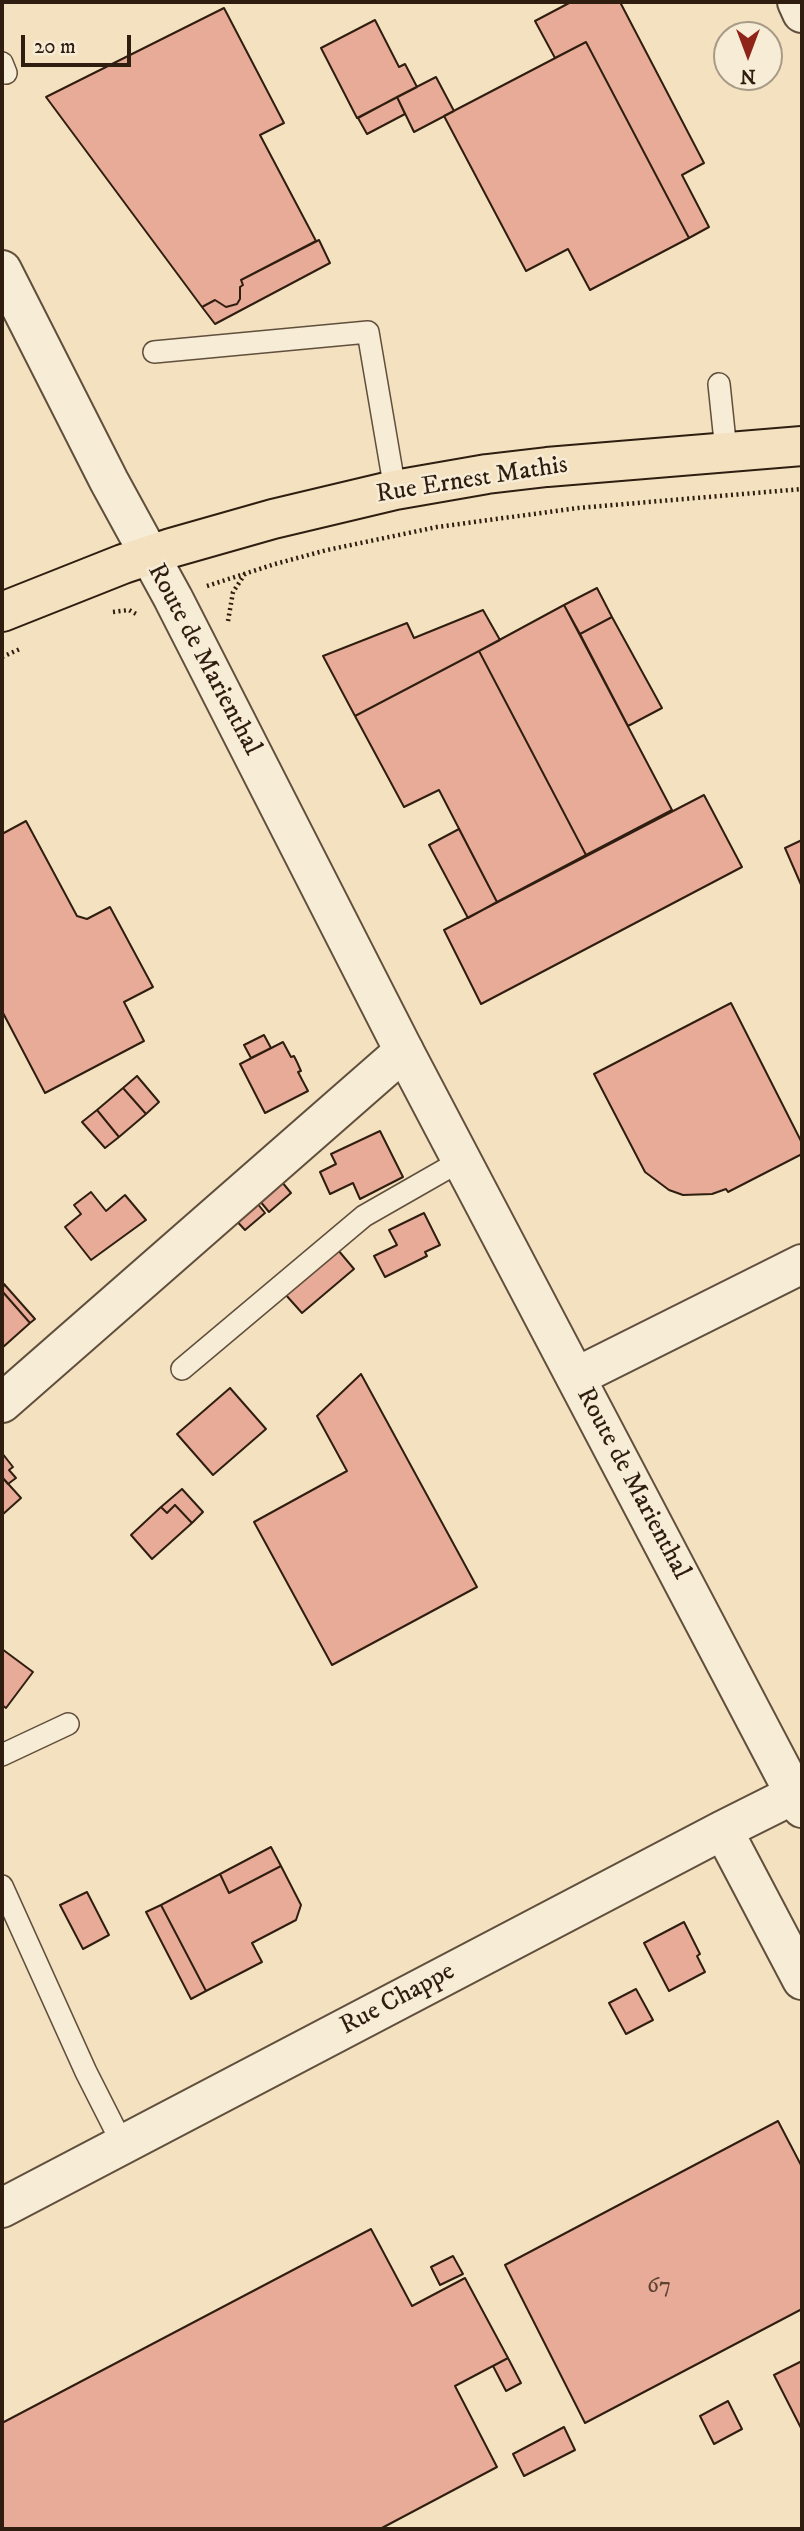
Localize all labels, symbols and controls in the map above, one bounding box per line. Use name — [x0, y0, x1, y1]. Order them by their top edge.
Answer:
scale bar — [24, 21, 135, 65]
north arrow — [713, 21, 783, 91]
text: 20 m — [34, 34, 76, 60]
text: N — [740, 64, 756, 87]
street label: Rue Ernest Mathis — [374, 450, 570, 512]
street label: Route de Marienthal — [139, 559, 267, 761]
street label: Route de Marienthal — [568, 1383, 696, 1585]
street label: Rue Chappe — [335, 1957, 461, 2043]
house number: 67 — [647, 2273, 671, 2301]

